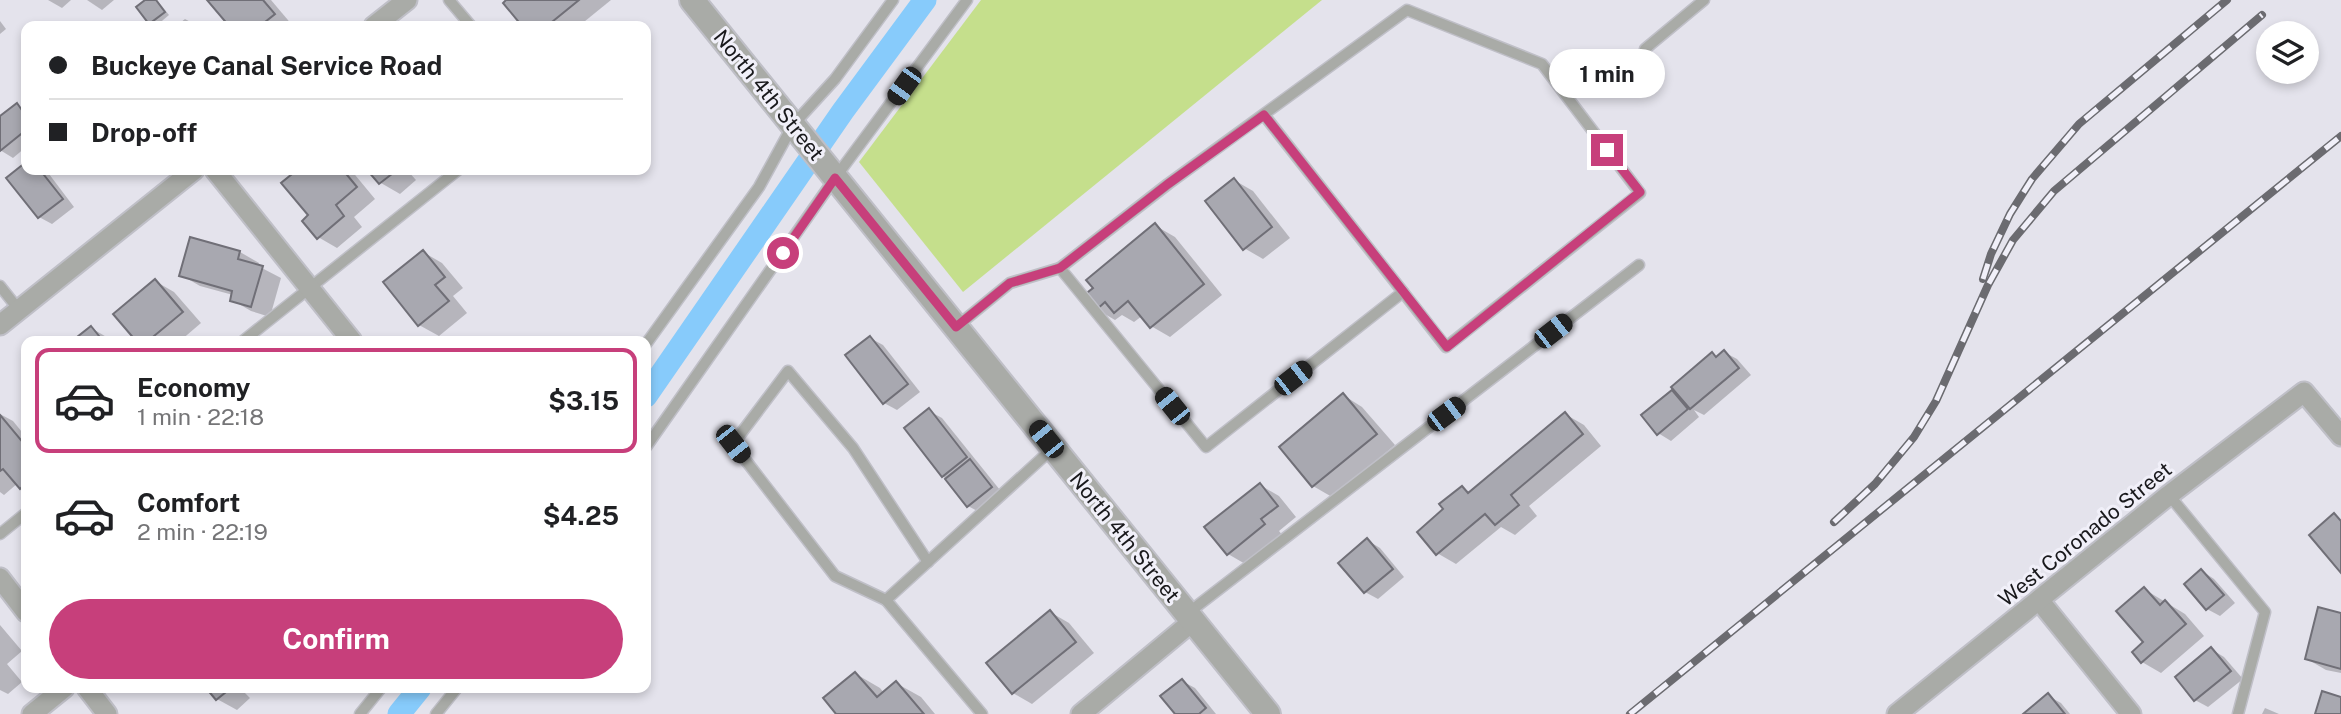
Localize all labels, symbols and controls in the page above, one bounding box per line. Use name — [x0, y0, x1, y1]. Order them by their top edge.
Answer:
map controls — [2256, 21, 2319, 84]
button: layers — [2256, 21, 2319, 84]
street label: North 4th Street — [709, 25, 829, 165]
callout: 1 min — [1549, 48, 1665, 97]
text: Buckeye Canal Service Road — [91, 50, 442, 81]
text: 1 min — [1579, 60, 1635, 87]
car — [884, 63, 925, 109]
text: Drop-off — [91, 117, 197, 148]
route end — [1591, 134, 1623, 166]
route start — [767, 237, 799, 269]
car — [1530, 310, 1577, 352]
car — [1270, 357, 1317, 399]
icon: car — [53, 369, 116, 432]
text: Economy — [137, 372, 250, 403]
car — [1151, 383, 1194, 429]
text: $3.15 — [548, 385, 619, 416]
car — [1423, 393, 1470, 435]
text: 1 min · 22:18 — [137, 403, 264, 430]
car — [1025, 416, 1068, 462]
car — [712, 421, 755, 467]
street label: West Coronado Street — [1994, 457, 2176, 611]
street label: North 4th Street — [1065, 467, 1185, 607]
icon: car — [53, 484, 116, 547]
text: Comfort — [137, 487, 240, 518]
text: $4.25 — [543, 500, 619, 531]
text: 2 min · 22:19 — [137, 518, 268, 545]
button: Confirm — [49, 599, 623, 679]

